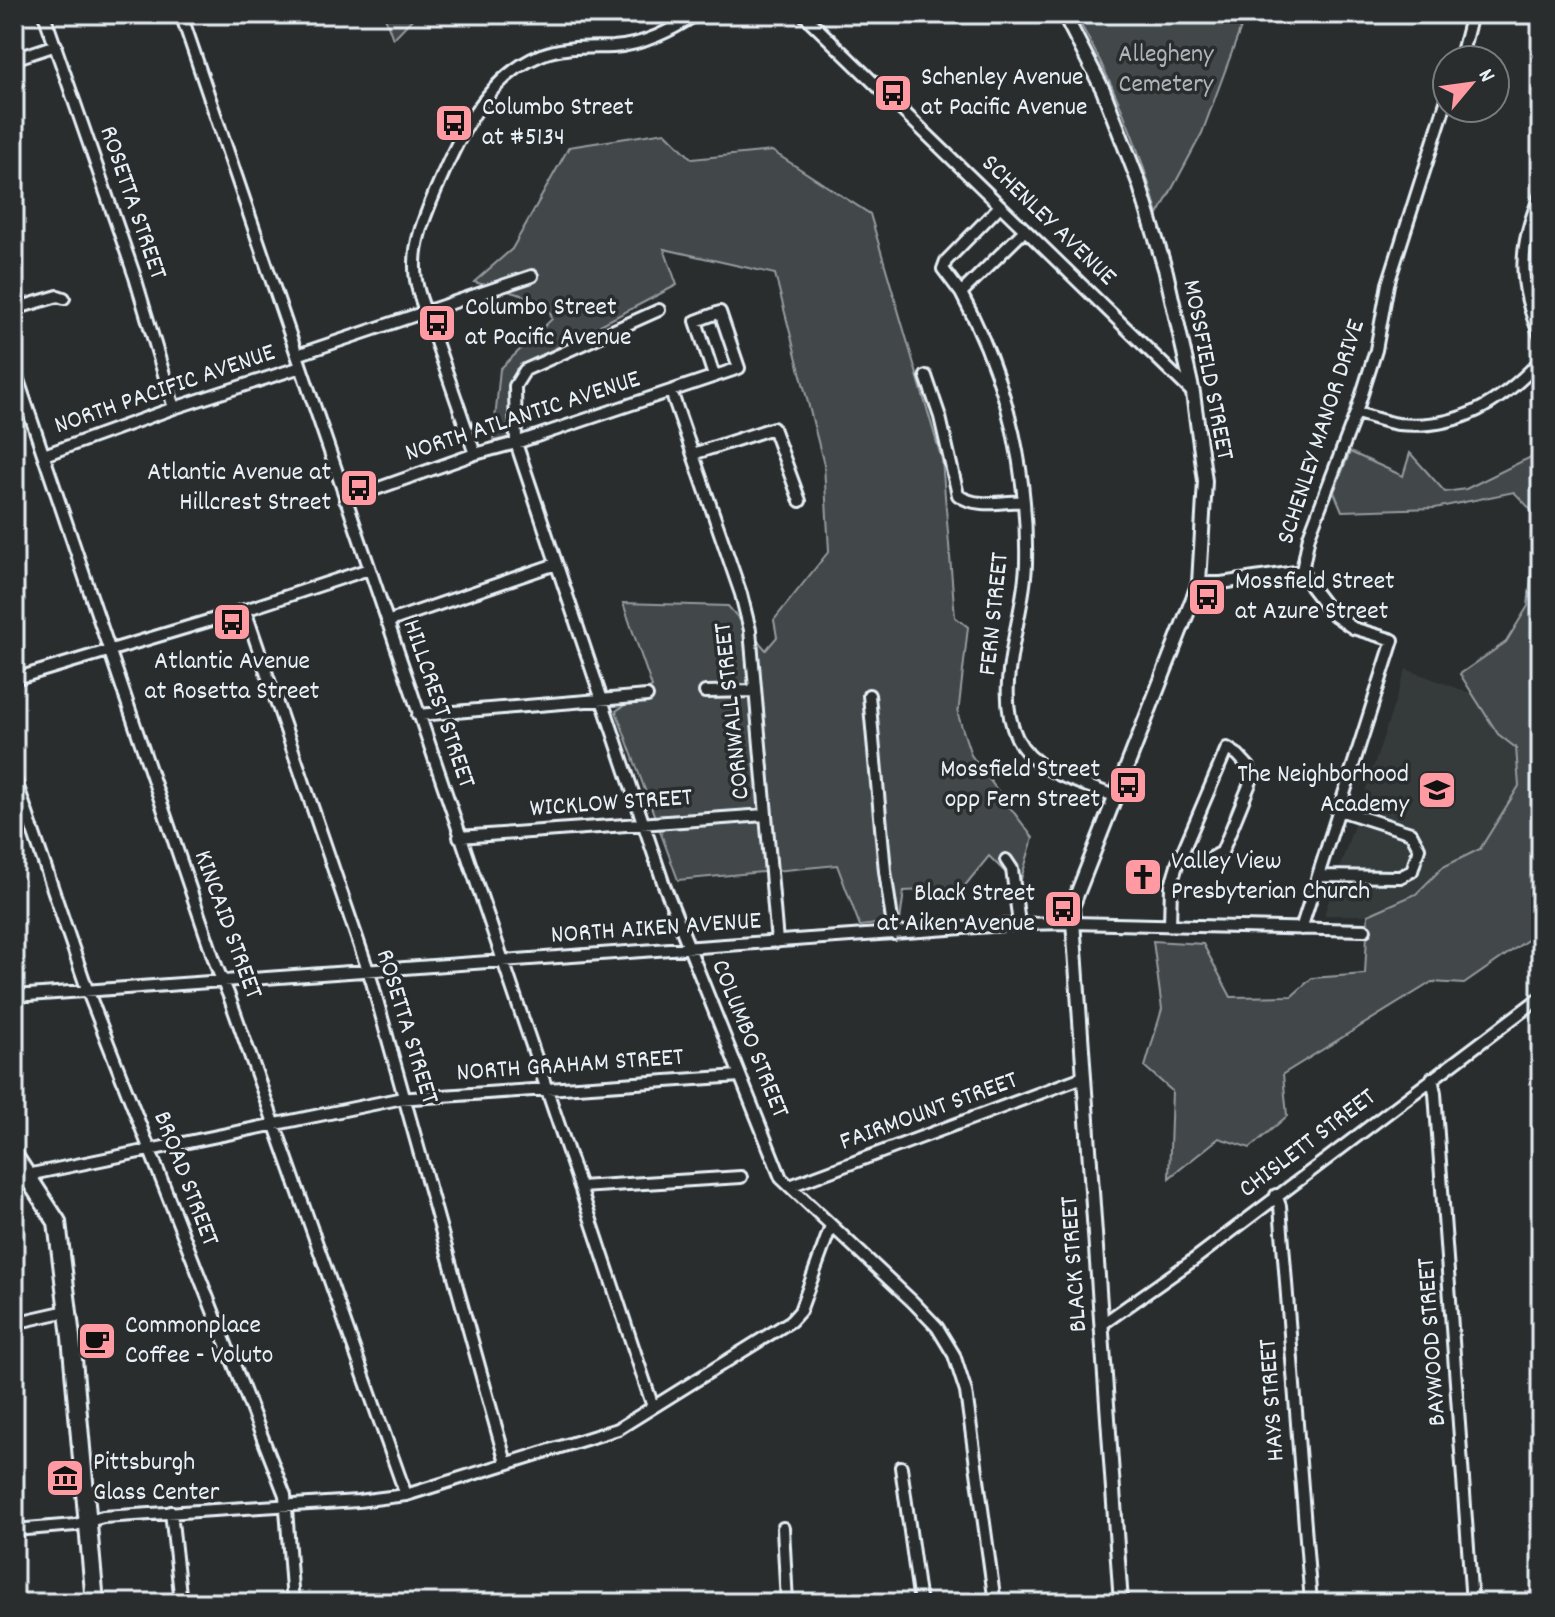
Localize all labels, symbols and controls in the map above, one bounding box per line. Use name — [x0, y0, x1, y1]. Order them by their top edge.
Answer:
park label: Allegheny Cemetery — [1118, 37, 1214, 104]
north arrow — [1431, 44, 1511, 124]
place label: Schenley Avenue at Pacific Avenue — [921, 60, 1088, 127]
text: N — [1469, 64, 1502, 88]
bus stop icon: Schenley Avenue at Pacific Avenue — [872, 72, 914, 114]
place label: Columbo Street at #5134 — [482, 90, 634, 157]
bus stop icon: Columbo Street at #5134 — [433, 102, 475, 144]
street label: ROSETTA STREET — [88, 121, 176, 285]
street label: SCHENLEY AVENUE — [972, 147, 1124, 296]
street label: MOSSFIELD STREET — [1171, 277, 1243, 464]
place label: Columbo Street at Pacific Avenue — [465, 290, 632, 357]
bus stop icon: Columbo Street at Pacific Avenue — [416, 302, 458, 344]
street label: SCHENLEY MANOR DRIVE — [1268, 315, 1376, 549]
street label: NORTH PACIFIC AVENUE — [50, 335, 280, 445]
street label: NORTH ATLANTIC AVENUE — [401, 361, 646, 472]
place label: Atlantic Avenue at Hillcrest Street — [147, 455, 331, 522]
bus stop icon: Atlantic Avenue at Hillcrest Street — [338, 467, 380, 509]
street label: FERN STREET — [970, 550, 1020, 677]
place label: Mossfield Street at Azure Street — [1235, 564, 1395, 631]
bus stop icon: Mossfield Street at Azure Street — [1186, 576, 1228, 618]
bus stop icon: Atlantic Avenue at Rosetta Street — [211, 601, 253, 643]
street label: HILLCREST STREET — [392, 615, 484, 794]
street label: CORNWALL STREET — [705, 620, 761, 802]
place label: Atlantic Avenue at Rosetta Street — [145, 644, 320, 711]
place label: Mossfield Street opp Fern Street — [940, 752, 1100, 819]
place label: The Neighborhood Academy — [1237, 757, 1409, 824]
bus stop icon: Mossfield Street opp Fern Street — [1107, 764, 1149, 806]
school or university icon: The Neighborhood Academy — [1416, 769, 1458, 811]
street label: WICKLOW STREET — [529, 780, 694, 828]
place label: Valley View Presbyterian Church — [1171, 844, 1370, 911]
street label: KINCAID STREET — [183, 845, 271, 1005]
church icon: Valley View Presbyterian Church — [1122, 856, 1164, 898]
place label: Black Street at Aiken Avenue — [877, 876, 1035, 943]
bus stop icon: Black Street at Aiken Avenue — [1042, 888, 1084, 930]
street label: NORTH AIKEN AVENUE — [550, 903, 763, 955]
street label: ROSETTA STREET — [365, 945, 447, 1110]
street label: COLUMBO STREET — [700, 954, 798, 1124]
street label: NORTH GRAHAM STREET — [455, 1040, 685, 1092]
street label: FAIRMOUNT STREET — [835, 1062, 1024, 1161]
street label: CHISLETT STREET — [1232, 1080, 1385, 1208]
street label: BROAD STREET — [142, 1106, 228, 1252]
street label: BLACK STREET — [1052, 1194, 1098, 1333]
street label: BAYWOOD STREET — [1409, 1256, 1457, 1427]
place label: Commonplace Coffee - Voluto — [125, 1308, 273, 1375]
cafe icon: Commonplace Coffee - Voluto — [76, 1320, 118, 1362]
street label: HAYS STREET — [1250, 1337, 1296, 1463]
place label: Pittsburgh Glass Center — [93, 1445, 220, 1512]
museum icon: Pittsburgh Glass Center — [44, 1457, 86, 1499]

